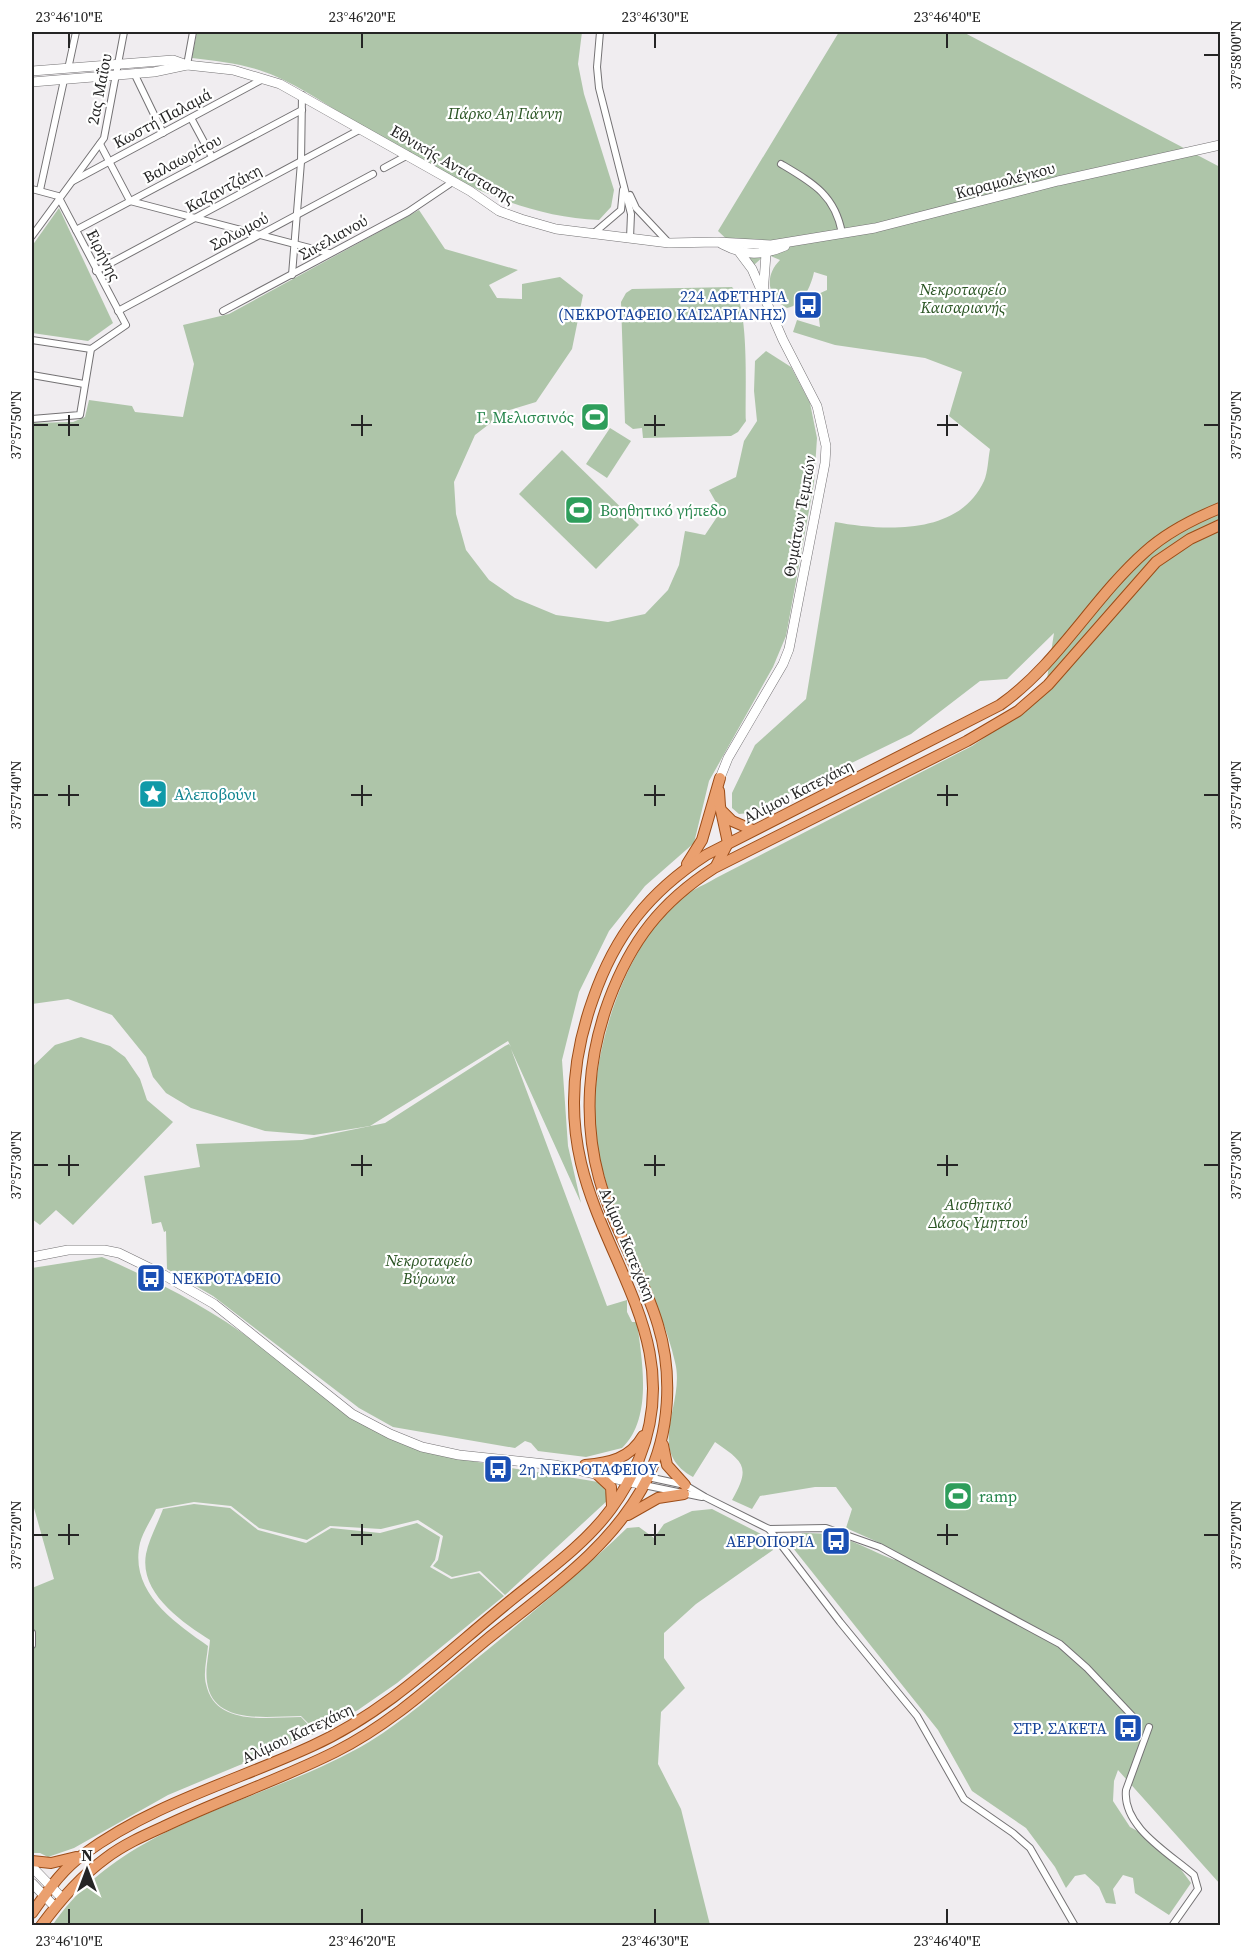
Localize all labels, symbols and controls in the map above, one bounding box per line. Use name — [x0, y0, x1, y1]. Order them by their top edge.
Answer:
text: 23°46'10"E — [35, 6, 103, 27]
text: 23°46'20"E — [328, 6, 396, 27]
text: 23°46'30"E — [621, 6, 689, 27]
text: 23°46'40"E — [913, 6, 981, 27]
text: 37°58'00"N — [1225, 20, 1246, 90]
street label: 2ας Μαΐου — [81, 52, 117, 126]
street label: Κωστή Παλαμά — [109, 83, 215, 153]
park label: Πάρκο Αη Γιάννη — [447, 102, 562, 124]
street label: Εθνικής Αντίστασης — [387, 119, 519, 209]
street label: Βαλαωρίτου — [139, 128, 225, 188]
street label: Καραμολέγκου — [953, 156, 1057, 204]
street label: Καζαντζάκη — [181, 159, 265, 217]
street label: Σολωμού — [206, 206, 272, 256]
street label: Σικελιανού — [295, 209, 371, 265]
street label: Ειρήνης — [82, 225, 126, 285]
park label: Νεκροταφείο Καισαριανής — [918, 278, 1007, 318]
place label: 224 ΑΦΕΤΗΡΙΑ (ΝΕΚΡΟΤΑΦΕΙΟ ΚΑΙΣΑΡΙΑΝΗΣ) — [558, 285, 787, 325]
bus stop icon: 224 ΑΦΕΤΗΡΙΑ (ΝΕΚΡΟΤΑΦΕΙΟ ΚΑΙΣΑΡΙΑΝΗΣ) — [792, 289, 824, 321]
text: 37°57'50"N — [5, 390, 26, 460]
text: 37°57'50"N — [1225, 390, 1246, 460]
sports icon: Γ. Μελισσινός — [579, 401, 611, 433]
place label: Γ. Μελισσινός — [476, 406, 574, 428]
street label: Θυμάτων Τεμπών — [777, 453, 821, 579]
sports icon: Βοηθητικό γήπεδο — [563, 494, 595, 526]
place label: Βοηθητικό γήπεδο — [600, 499, 727, 521]
street label: Αλίμου Κατεχάκη — [739, 754, 857, 828]
text: 37°57'40"N — [5, 760, 26, 830]
text: 37°57'40"N — [1225, 760, 1246, 830]
place icon: Αλεποβούνι — [137, 778, 169, 810]
place label: Αλεποβούνι — [174, 783, 257, 805]
text: 37°57'30"N — [5, 1130, 26, 1200]
text: 37°57'30"N — [1225, 1130, 1246, 1200]
street label: Αλίμου Κατεχάκη — [594, 1184, 662, 1304]
park label: Αισθητικό Δάσος Υμηττού — [927, 1193, 1028, 1233]
park label: Νεκροταφείο Βύρωνα — [384, 1249, 473, 1289]
bus stop icon: ΝΕΚΡΟΤΑΦΕΙΟ — [135, 1262, 167, 1294]
place label: ΝΕΚΡΟΤΑΦΕΙΟ — [172, 1267, 281, 1289]
bus stop icon: 2η ΝΕΚΡΟΤΑΦΕΙΟΥ — [482, 1453, 514, 1485]
place label: 2η ΝΕΚΡΟΤΑΦΕΙΟΥ — [519, 1458, 658, 1480]
sports icon: ramp — [942, 1480, 974, 1512]
place label: ramp — [979, 1485, 1017, 1507]
text: 37°57'20"N — [5, 1500, 26, 1570]
text: 37°57'20"N — [1225, 1500, 1246, 1570]
bus stop icon: ΑΕΡΟΠΟΡΙΑ — [820, 1525, 852, 1557]
place label: ΑΕΡΟΠΟΡΙΑ — [726, 1530, 815, 1552]
street label: Αλίμου Κατεχάκη — [238, 1698, 356, 1768]
bus stop icon: ΣΤΡ. ΣΑΚΕΤΑ — [1112, 1712, 1144, 1744]
place label: ΣΤΡ. ΣΑΚΕΤΑ — [1013, 1717, 1107, 1739]
north arrow — [57, 1840, 117, 1900]
text: N — [81, 1844, 93, 1866]
text: 23°46'10"E — [35, 1930, 103, 1951]
text: 23°46'20"E — [328, 1930, 396, 1951]
text: 23°46'30"E — [621, 1930, 689, 1951]
text: 23°46'40"E — [913, 1930, 981, 1951]

